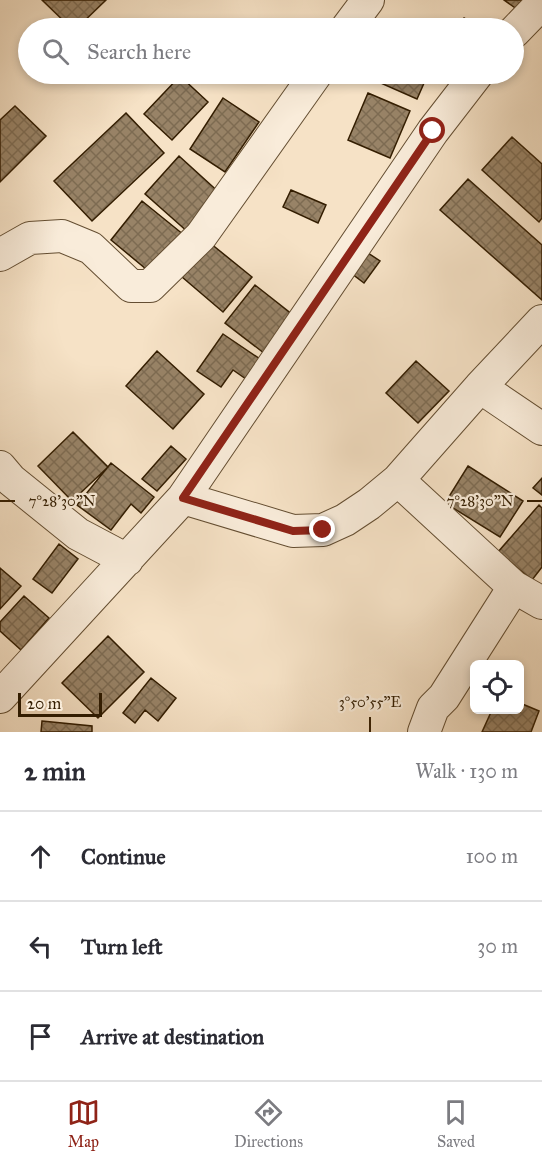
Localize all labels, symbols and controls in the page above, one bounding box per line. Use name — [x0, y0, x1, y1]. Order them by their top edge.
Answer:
search box — [18, 18, 524, 84]
icon: search — [39, 35, 72, 68]
text: Search here — [87, 38, 191, 65]
route start — [419, 117, 445, 143]
text: 7°28'30"N — [29, 492, 96, 510]
text: 7°28'30"N — [447, 492, 514, 510]
route end — [309, 516, 335, 542]
map controls — [470, 660, 524, 714]
button: locate — [470, 660, 524, 714]
scale bar — [18, 690, 102, 718]
text: 3°50'55"E — [339, 693, 402, 711]
text: 20 m — [27, 694, 61, 713]
text: 2 min — [24, 755, 85, 787]
text: Walk · 130 m — [415, 759, 518, 783]
icon: ahead — [24, 840, 57, 873]
text: Continue — [81, 843, 166, 870]
text: 100 m — [466, 844, 518, 868]
icon: left — [24, 930, 57, 963]
text: Turn left — [81, 933, 163, 960]
text: 30 m — [477, 934, 518, 958]
icon: arrive — [24, 1020, 57, 1053]
text: Arrive at destination — [81, 1023, 264, 1050]
tab: Map — [67, 1096, 100, 1151]
tab: Directions — [234, 1096, 303, 1151]
tab: Saved — [437, 1096, 475, 1151]

